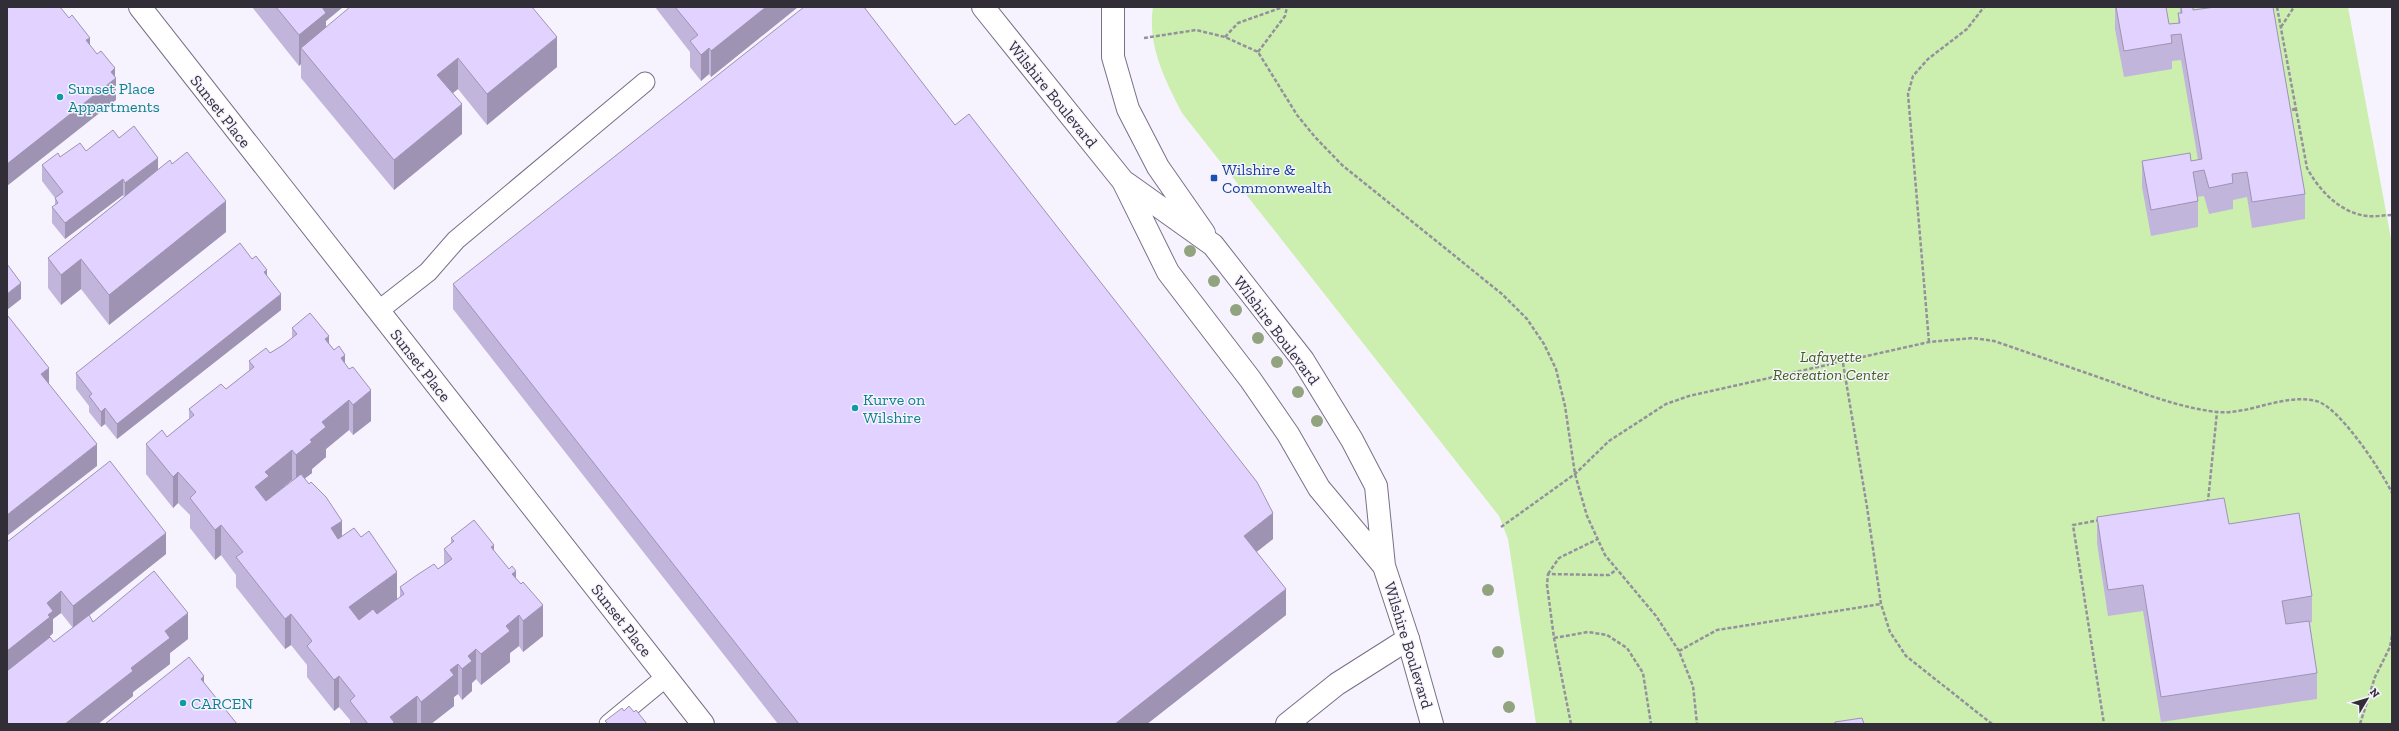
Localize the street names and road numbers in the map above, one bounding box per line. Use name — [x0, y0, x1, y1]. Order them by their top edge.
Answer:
street label: Wilshire Boulevard — [1004, 37, 1101, 152]
street label: Sunset Place — [186, 71, 255, 151]
street label: Wilshire Boulevard — [1229, 272, 1324, 389]
street label: Sunset Place — [386, 325, 455, 405]
street label: Sunset Place — [587, 580, 656, 660]
street label: Wilshire Boulevard — [1380, 580, 1437, 711]

